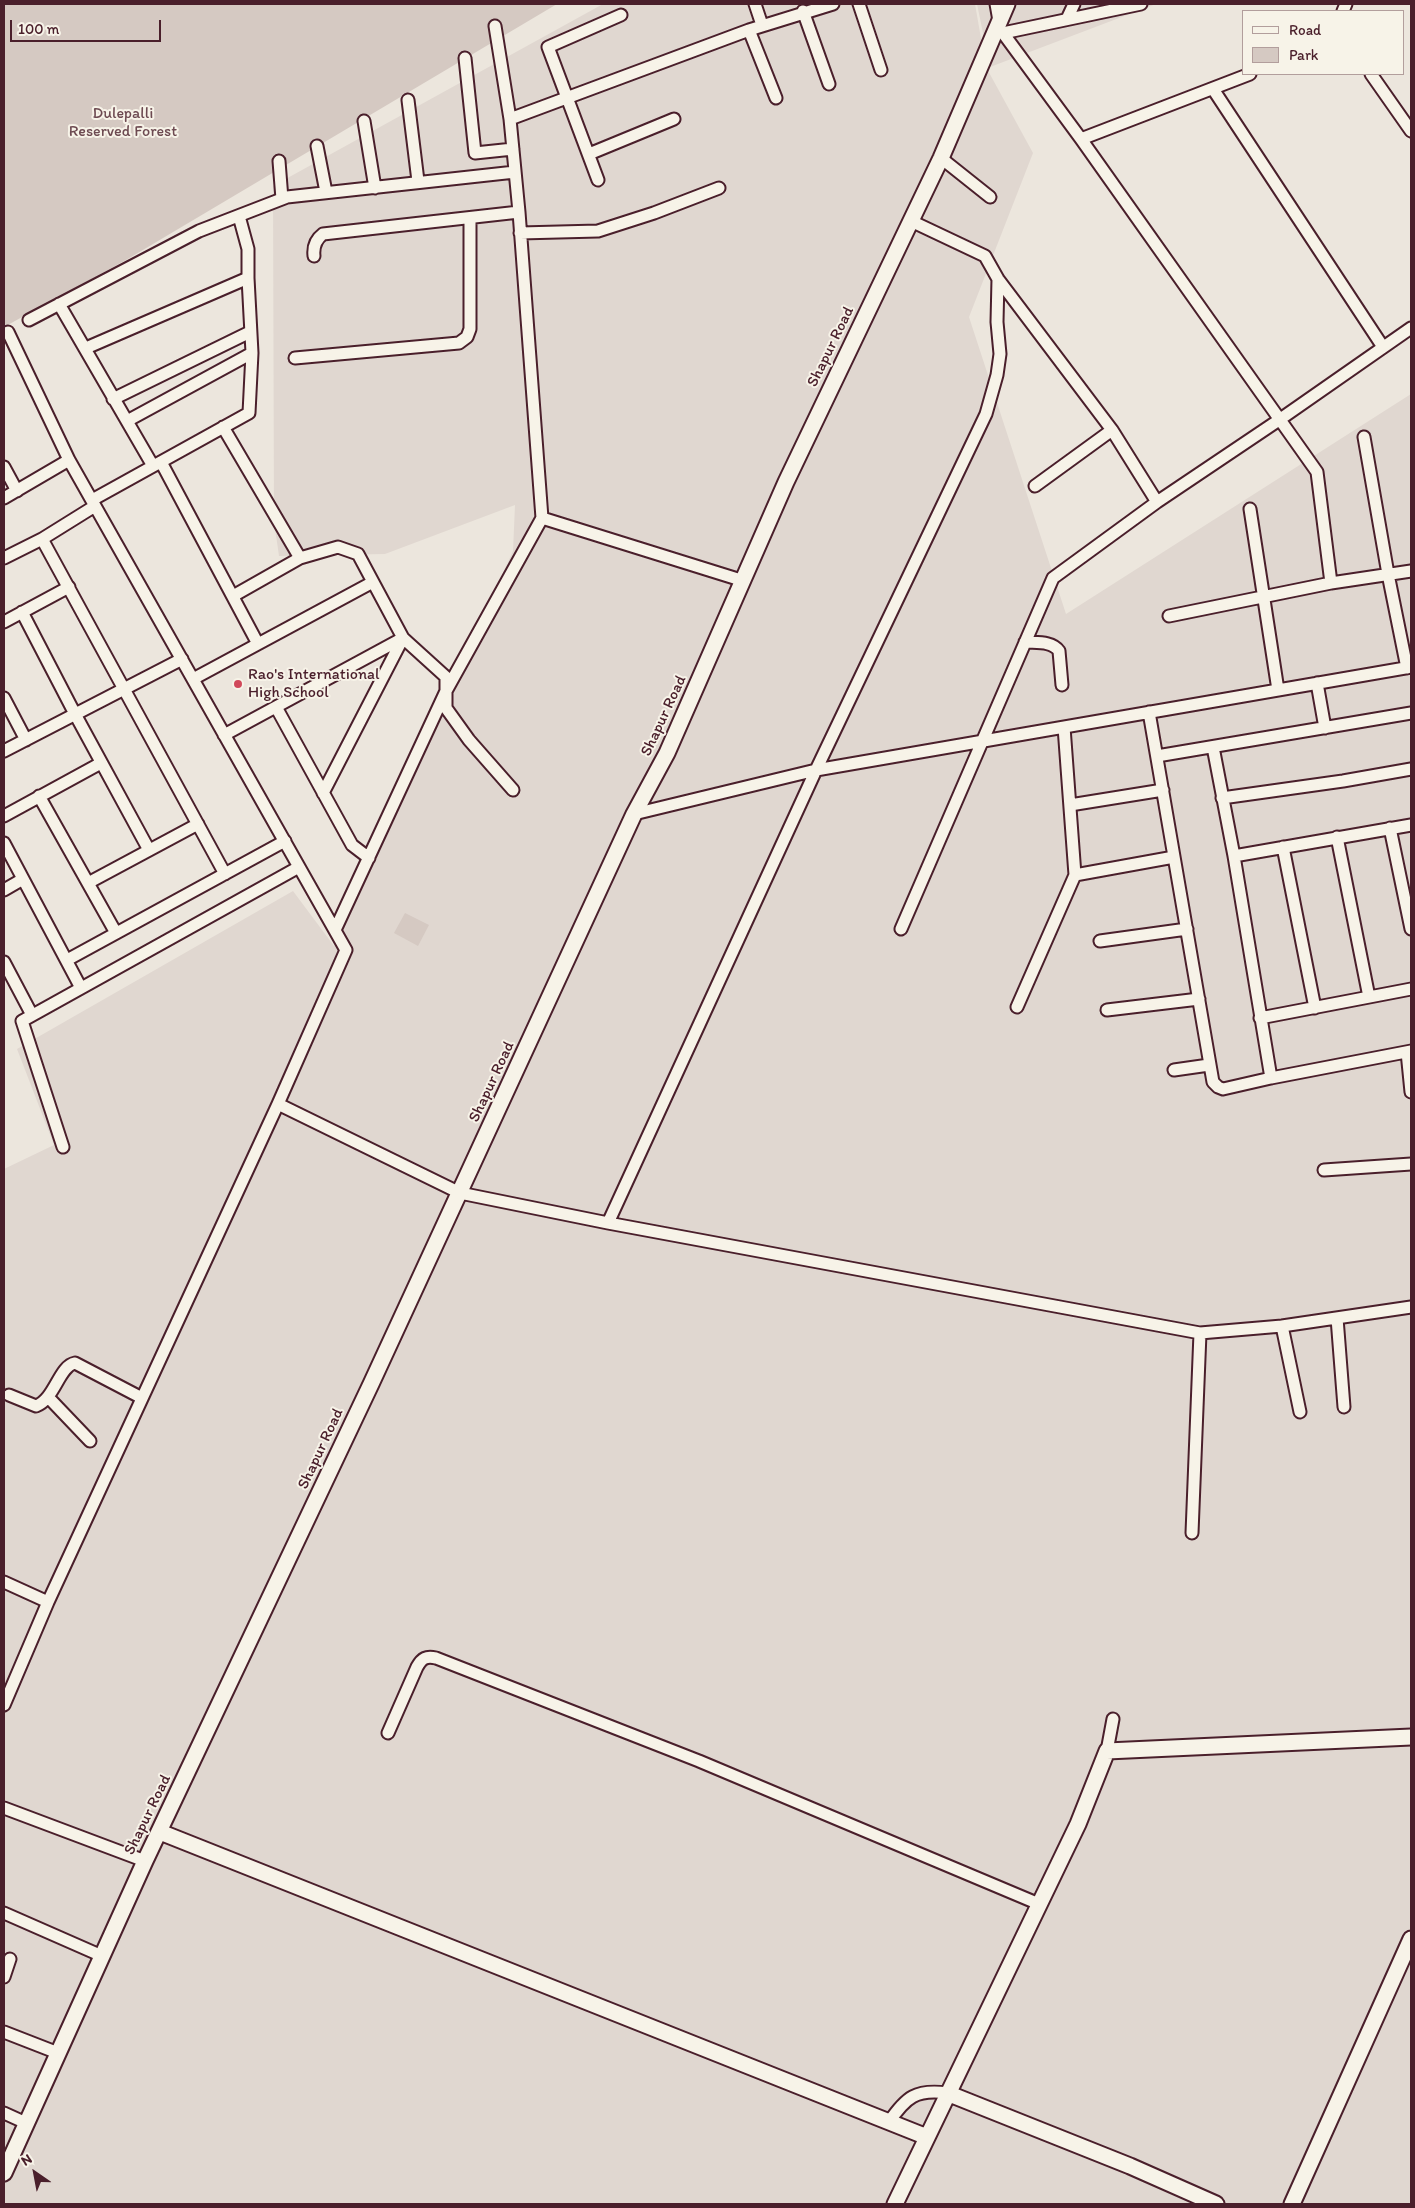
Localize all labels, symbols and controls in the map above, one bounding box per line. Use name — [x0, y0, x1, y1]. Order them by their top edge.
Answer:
scale bar — [12, 10, 164, 42]
legend — [1242, 10, 1405, 75]
text: 100 m — [18, 20, 59, 38]
text: Road — [1289, 21, 1321, 39]
text: Park — [1289, 46, 1319, 64]
park label: Dulepalli Reserved Forest — [69, 104, 177, 142]
street label: Shapur Road — [803, 304, 859, 390]
place label: Rao's International High School — [248, 665, 379, 703]
street label: Shapur Road — [637, 673, 691, 759]
marker: Rao's International High School — [232, 678, 244, 690]
street label: Shapur Road — [465, 1039, 519, 1125]
street label: Shapur Road — [294, 1406, 348, 1492]
street label: Shapur Road — [120, 1772, 176, 1858]
north arrow — [10, 2148, 60, 2198]
text: N — [18, 2150, 35, 2170]

